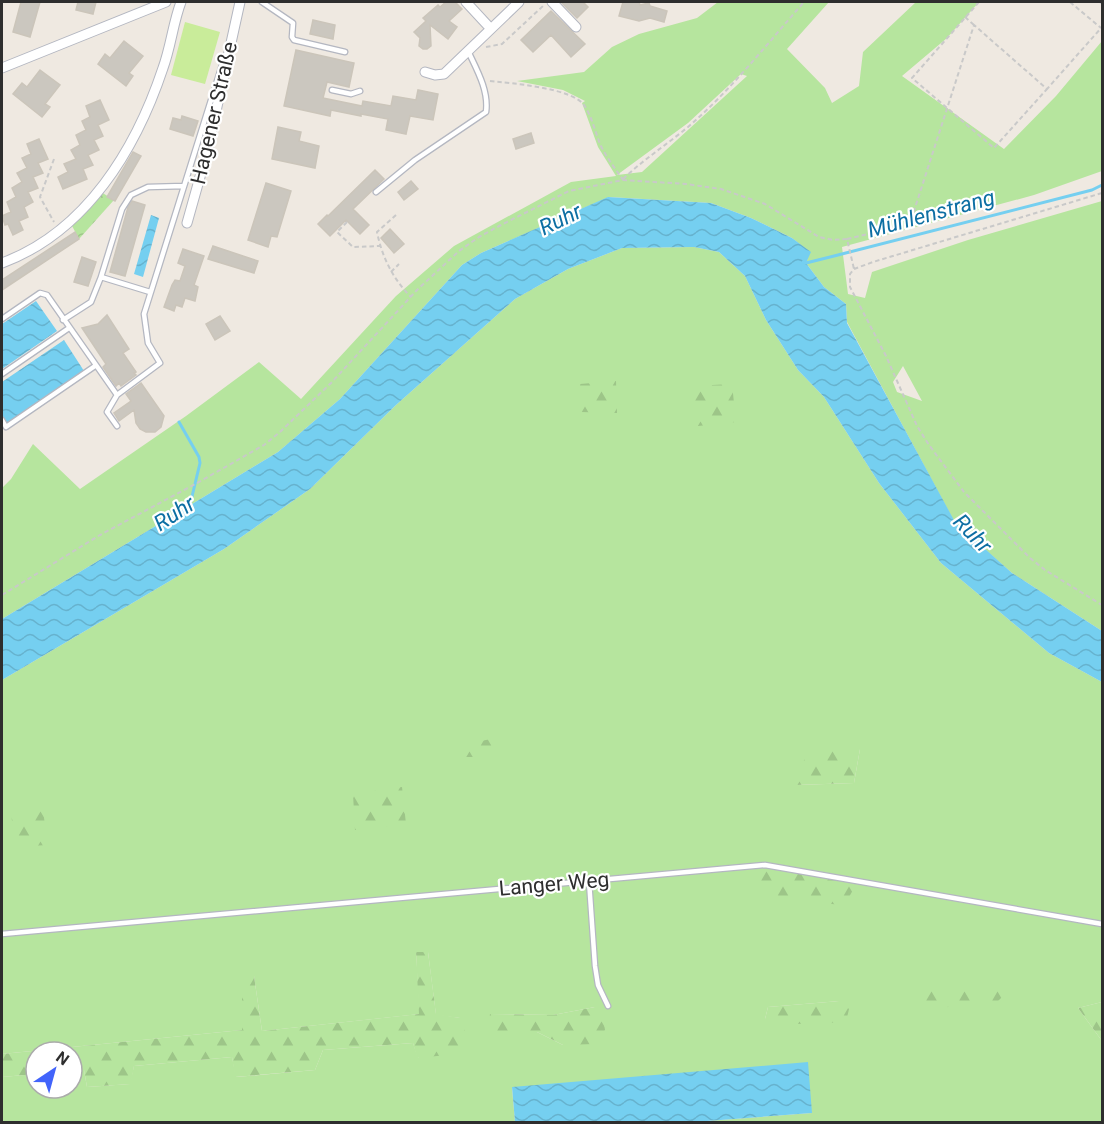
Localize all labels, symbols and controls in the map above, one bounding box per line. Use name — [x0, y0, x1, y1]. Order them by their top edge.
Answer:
street label: Hagener Straße — [186, 39, 242, 187]
water label: Mühlenstrang — [865, 185, 997, 242]
water label: Ruhr — [535, 198, 586, 240]
water label: Ruhr — [149, 491, 200, 536]
water label: Ruhr — [948, 509, 997, 558]
street label: Langer Weg — [498, 867, 610, 901]
north arrow — [24, 1040, 84, 1100]
text: N — [52, 1047, 73, 1069]

